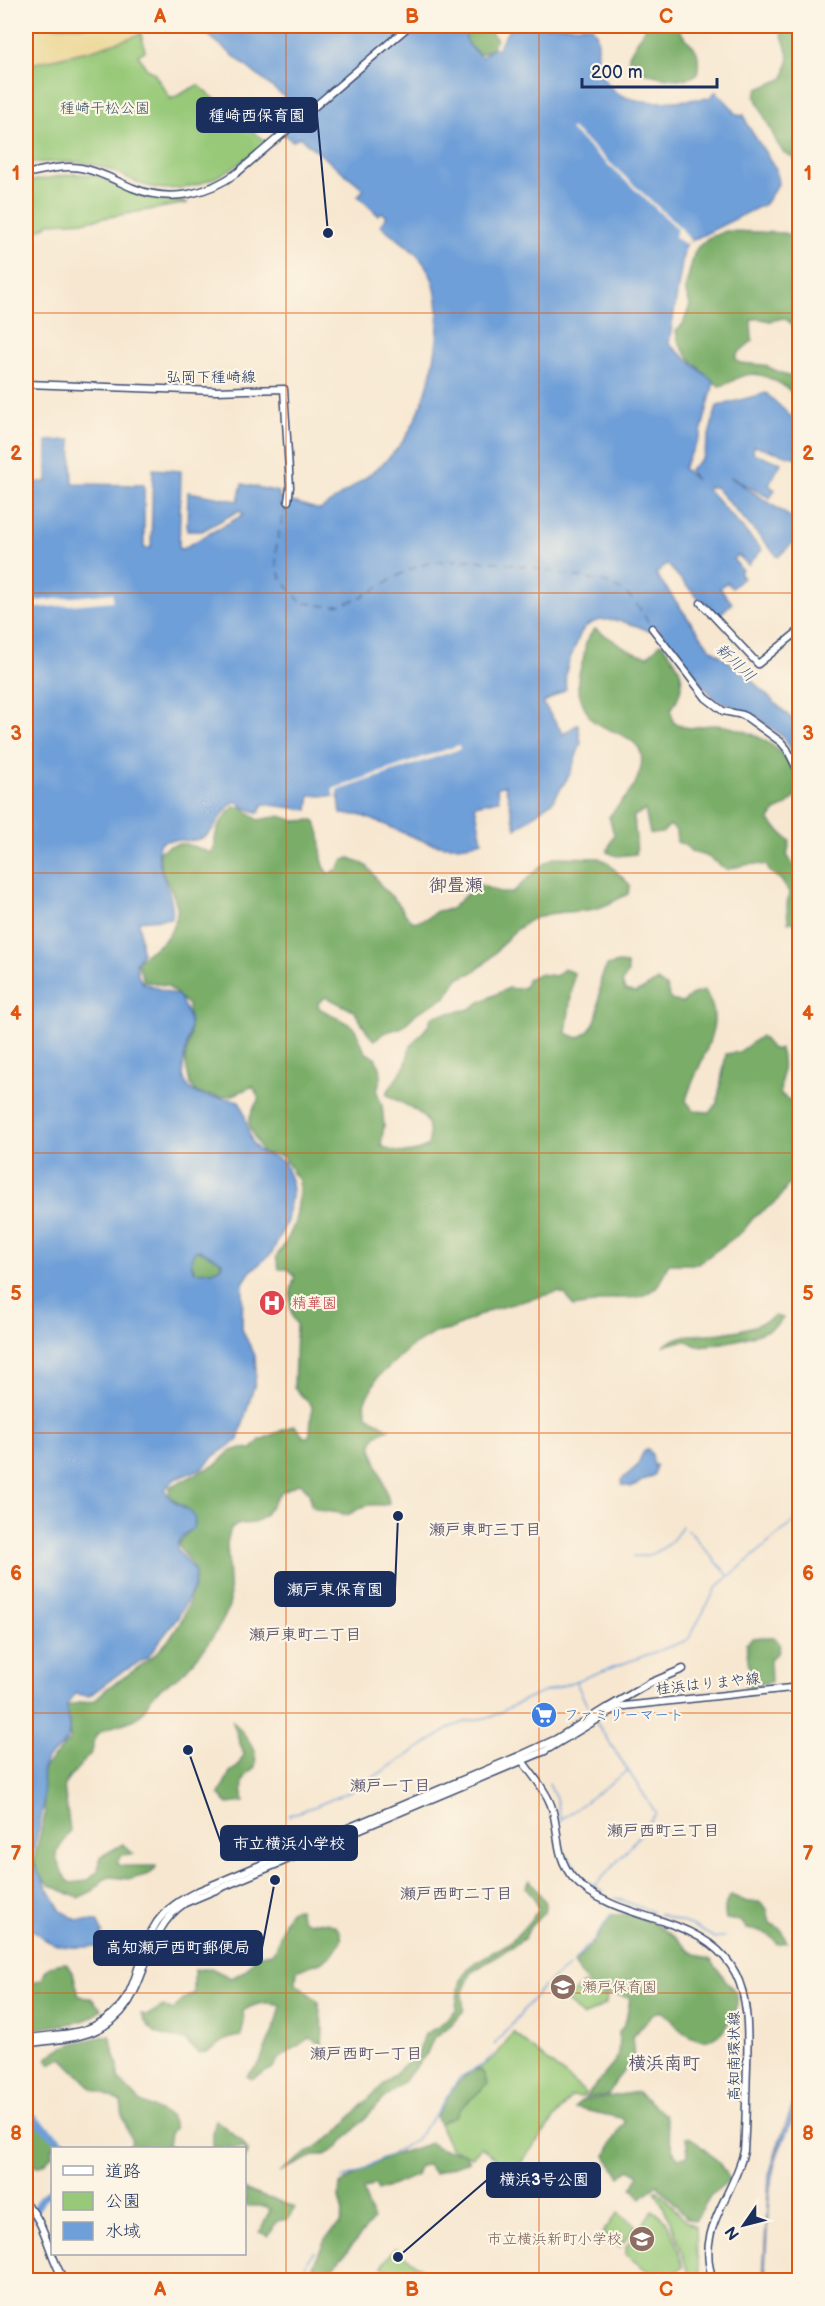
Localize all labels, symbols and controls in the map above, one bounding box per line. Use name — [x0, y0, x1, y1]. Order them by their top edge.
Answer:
text: A — [153, 5, 167, 29]
text: B — [405, 5, 419, 29]
text: C — [659, 5, 673, 29]
scale bar — [582, 51, 717, 89]
text: 200 m — [591, 62, 643, 83]
callout: 種崎西保育園 — [197, 98, 317, 132]
park label: 種崎干松公園 — [60, 99, 150, 118]
text: 種崎西保育園 — [209, 107, 305, 126]
text: 1 — [12, 162, 20, 186]
text: 1 — [804, 162, 812, 186]
street label: 弘岡下種崎線 — [166, 368, 256, 387]
text: 2 — [10, 442, 22, 466]
text: 2 — [802, 442, 814, 466]
water label: 新川川 — [711, 640, 759, 686]
text: 3 — [10, 722, 22, 746]
text: 3 — [802, 722, 814, 746]
district label: 御畳瀬 — [429, 875, 483, 896]
text: 4 — [10, 1002, 22, 1026]
text: 4 — [802, 1002, 814, 1026]
text: 5 — [10, 1282, 22, 1306]
text: 5 — [802, 1282, 814, 1306]
hospital icon: 精華園 — [257, 1288, 287, 1318]
place label: 精華園 — [292, 1294, 337, 1313]
district label: 瀬戸東町三丁目 — [429, 1521, 541, 1540]
text: 6 — [10, 1562, 22, 1586]
text: 6 — [802, 1562, 814, 1586]
callout: 瀬戸東保育園 — [275, 1572, 395, 1606]
text: 瀬戸東保育園 — [287, 1581, 383, 1600]
district label: 瀬戸東町二丁目 — [249, 1626, 361, 1645]
street label: 桂浜はりまや線 — [655, 1669, 761, 1699]
supermarket icon: ファミリーマート — [529, 1700, 559, 1730]
place label: ファミリーマート — [564, 1706, 684, 1725]
district label: 瀬戸一丁目 — [350, 1777, 430, 1796]
district label: 瀬戸西町三丁目 — [607, 1822, 719, 1841]
callout: 市立横浜小学校 — [221, 1826, 357, 1860]
text: 市立横浜小学校 — [233, 1835, 345, 1854]
text: 7 — [10, 1842, 22, 1866]
text: 7 — [802, 1842, 814, 1866]
district label: 瀬戸西町二丁目 — [400, 1885, 512, 1904]
callout: 高知瀬戸西町郵便局 — [94, 1931, 262, 1965]
text: 高知瀬戸西町郵便局 — [106, 1939, 250, 1958]
school or university icon: 瀬戸保育園 — [548, 1972, 578, 2002]
place label: 瀬戸保育園 — [582, 1978, 657, 1997]
street label: 高知南環状線 — [725, 2011, 744, 2101]
district label: 瀬戸西町一丁目 — [310, 2045, 422, 2064]
district label: 横浜南町 — [628, 2053, 700, 2074]
text: 8 — [10, 2122, 22, 2146]
text: 8 — [802, 2122, 814, 2146]
legend — [51, 2147, 246, 2255]
text: 道路 — [105, 2161, 141, 2182]
callout: 横浜3号公園 — [487, 2163, 600, 2197]
text: 横浜3号公園 — [499, 2171, 589, 2190]
text: 公園 — [105, 2191, 141, 2212]
north arrow — [714, 2195, 774, 2255]
text: 水域 — [105, 2221, 141, 2242]
text: N — [722, 2222, 744, 2243]
school or university icon: 市立横浜新町小学校 — [627, 2224, 657, 2254]
place label: 市立横浜新町小学校 — [487, 2230, 622, 2249]
text: A — [153, 2278, 167, 2302]
text: B — [405, 2278, 419, 2302]
text: C — [659, 2278, 673, 2302]

